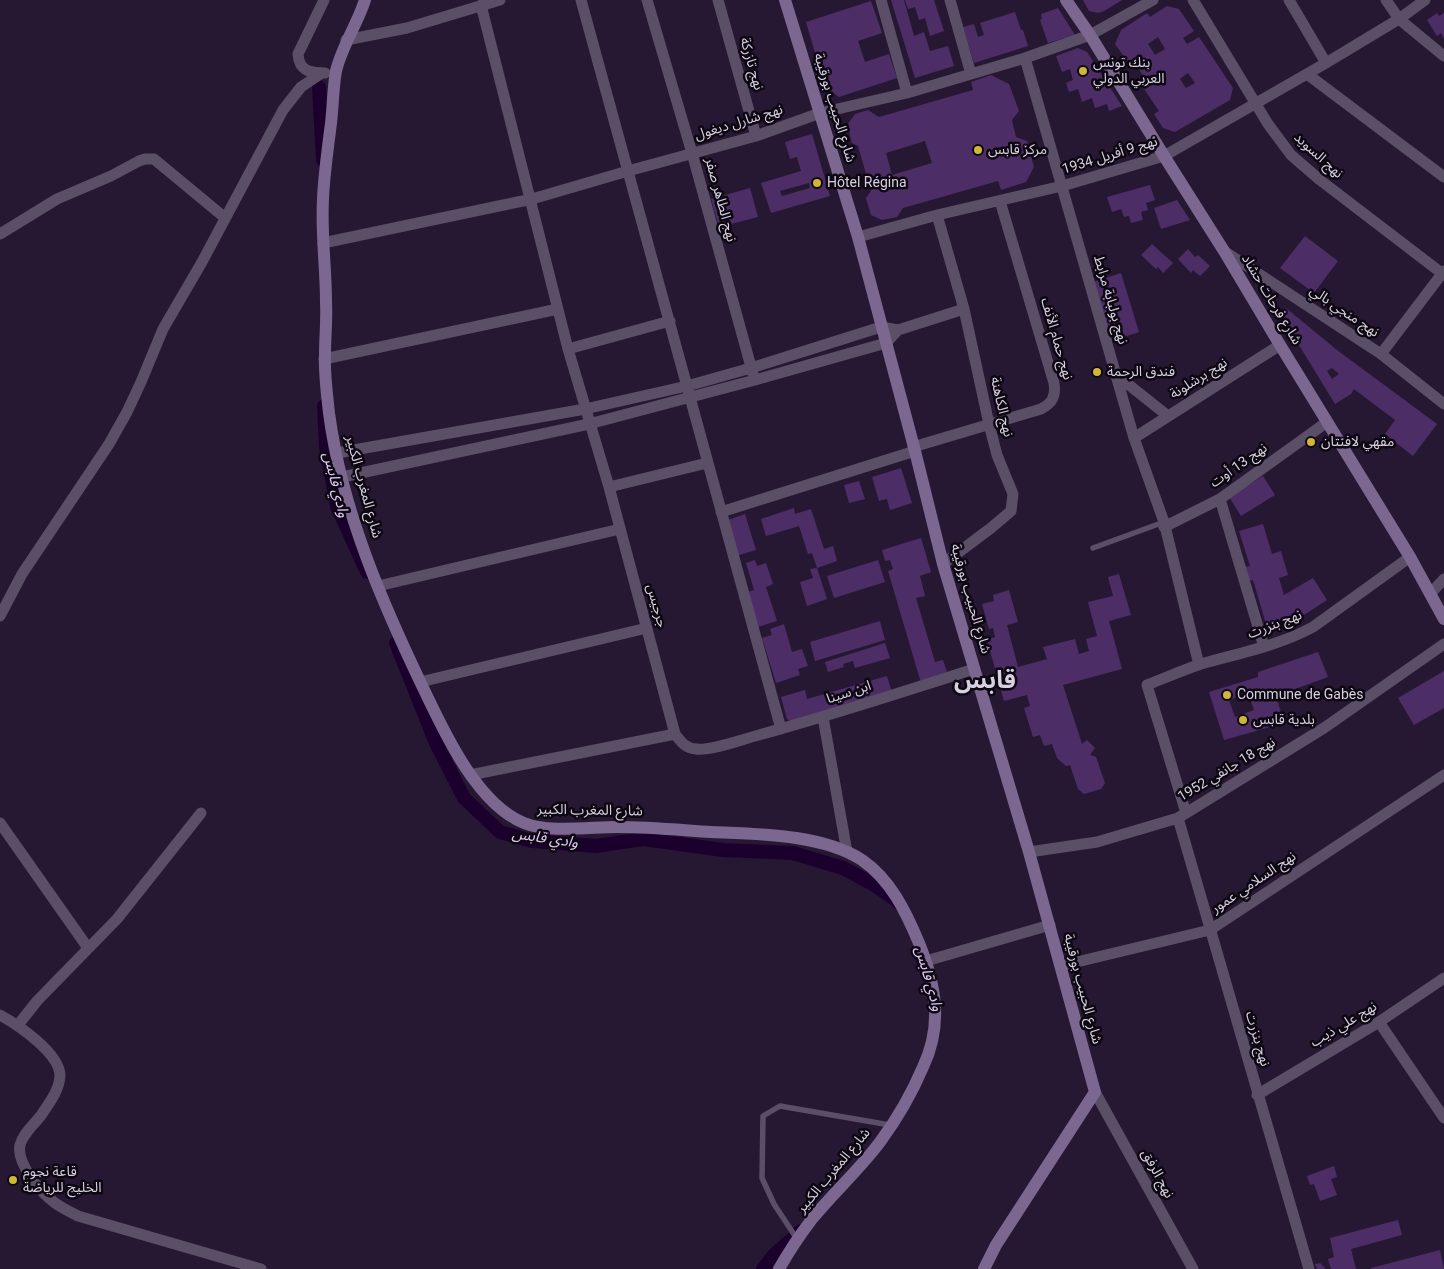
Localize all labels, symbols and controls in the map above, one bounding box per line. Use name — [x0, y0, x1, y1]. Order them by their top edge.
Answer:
street label: نهج تازركة — [735, 36, 767, 92]
street label: شارع الحبيب بورقيبة — [809, 51, 859, 165]
place label: بنك تونس العربي الدولي — [1093, 55, 1165, 88]
marker: بنك تونس العربي الدولي — [1077, 65, 1089, 77]
street label: نهج شارل ديغول — [693, 102, 785, 144]
street label: نهج السويد — [1290, 130, 1346, 182]
street label: نهج 9 أفريل 1934 — [1060, 134, 1160, 178]
place label: مركز قابس — [988, 142, 1047, 158]
marker: مركز قابس — [972, 144, 984, 156]
street label: نهج الطاهر صفر — [701, 156, 739, 244]
place label: Hôtel Régina — [827, 175, 907, 191]
marker: Hôtel Régina — [811, 177, 823, 189]
street label: شارع فرحات حشاد — [1237, 252, 1305, 348]
street label: نهج بولبابة مرابط — [1089, 254, 1131, 346]
street label: نهج منجي بالي — [1306, 283, 1382, 341]
street label: نهج حمام الأنف — [1036, 296, 1076, 382]
street label: نهج برشلونة — [1167, 355, 1231, 403]
place label: فندق الرحمة — [1107, 364, 1175, 380]
marker: فندق الرحمة — [1091, 366, 1103, 378]
street label: نهج الكاهنة — [986, 375, 1016, 439]
street label: شارع المغرب الكبير — [341, 434, 385, 540]
place label: مقهي لافنتان — [1321, 434, 1394, 450]
marker: مقهي لافنتان — [1305, 436, 1317, 448]
street label: نهج 13 أوت — [1207, 440, 1271, 492]
water label: وادي قابس — [318, 450, 352, 520]
street label: شارع الحبيب بورقيبة — [946, 542, 994, 656]
street label: جرجيس — [642, 582, 670, 630]
street label: نهج بنزرت — [1246, 607, 1304, 643]
district label: قابس — [954, 668, 1016, 696]
street label: ابن سينا — [825, 678, 873, 708]
place label: Commune de Gabès — [1237, 687, 1363, 703]
marker: Commune de Gabès — [1221, 689, 1233, 701]
place label: بلدية قابس — [1253, 712, 1315, 728]
marker: بلدية قابس — [1237, 714, 1249, 726]
street label: نهج 18 جانفي 1952 — [1175, 734, 1279, 806]
street label: شارع المغرب الكبير — [537, 802, 643, 820]
water label: وادي قابس — [511, 825, 579, 853]
street label: نهج السلامي عمور — [1208, 848, 1300, 918]
street label: شارع الحبيب بورقيبة — [1059, 932, 1105, 1046]
water label: وادي قابس — [910, 944, 946, 1014]
street label: نهج علي ذيب — [1308, 999, 1380, 1051]
street label: نهج بنزرت — [1241, 1009, 1273, 1069]
street label: شارع المغرب الكبير — [794, 1125, 874, 1217]
street label: نهج الرفق — [1137, 1147, 1177, 1201]
place label: قاعة نجوم الخليج للرياضة — [23, 1164, 102, 1196]
marker: قاعة نجوم الخليج للرياضة — [7, 1174, 19, 1186]

